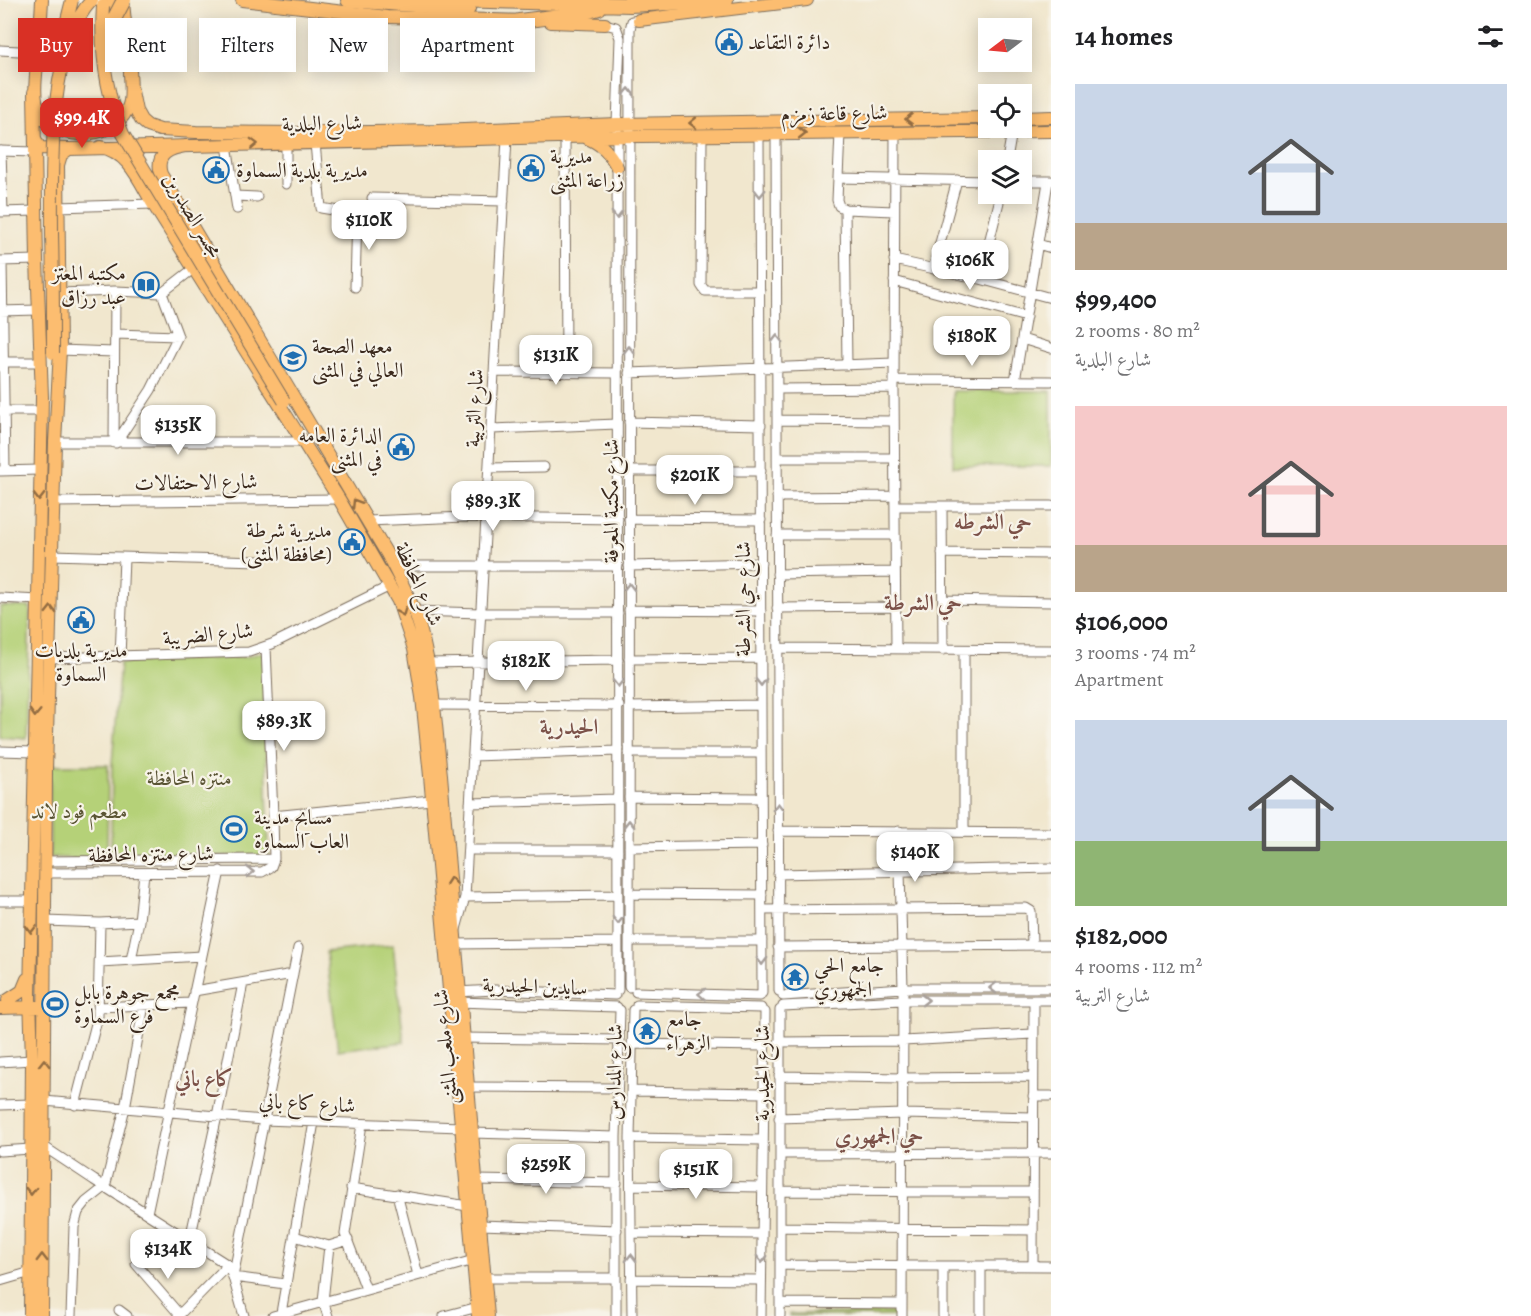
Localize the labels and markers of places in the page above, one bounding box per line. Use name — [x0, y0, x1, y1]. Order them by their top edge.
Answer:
public building icon: دائرة التقاعد — [714, 27, 744, 57]
place label: دائرة التقاعد — [748, 28, 830, 56]
pin: $99.4K — [33, 98, 131, 149]
place label: مديرية زراعة المثنى — [550, 142, 624, 195]
public building icon: مديرية زراعة المثنى — [516, 153, 546, 183]
public building icon: مديرية بلدية السماوة — [201, 155, 231, 185]
place label: مديرية بلدية السماوة — [236, 156, 368, 184]
pin: $110K — [327, 200, 411, 251]
pin: $106K — [928, 240, 1012, 291]
place label: مكتبه المعتز عبد رزاق — [50, 259, 126, 311]
library icon: مكتبه المعتز عبد رزاق — [131, 270, 161, 300]
pin: $180K — [930, 316, 1014, 367]
place label: معهد الصحة العالي في المثنى — [312, 332, 404, 387]
pin: $131K — [514, 335, 598, 386]
school or university icon: معهد الصحة العالي في المثنى — [278, 343, 308, 373]
pin: $135K — [136, 405, 220, 456]
place label: الدائرة العامه في المثنى — [299, 421, 382, 476]
public building icon: الدائرة العامه في المثنى — [386, 432, 416, 462]
pin: $201K — [653, 455, 737, 506]
pin: $89.3K — [444, 481, 542, 532]
place label: مديرية شرطة (محافظة المثنى) — [241, 516, 332, 569]
public building icon: مديرية شرطة (محافظة المثنى) — [337, 527, 367, 557]
public building icon: مديرية بلديات السماوة — [66, 605, 96, 635]
place label: مديرية بلديات السماوة — [34, 636, 128, 688]
pin: $182K — [484, 641, 568, 692]
pin: $89.3K — [235, 701, 333, 752]
place label: مسابح مدينة العاب السماوة — [254, 803, 349, 855]
sports icon: مسابح مدينة العاب السماوة — [219, 814, 249, 844]
pin: $140K — [873, 832, 957, 883]
place label: جامع الحي الجمهوري — [814, 951, 884, 1005]
temple icon: جامع الحي الجمهوري — [780, 962, 810, 992]
place label: مجمع جوهرة بابل فرع السماوة — [74, 978, 180, 1034]
sports icon: مجمع جوهرة بابل فرع السماوة — [40, 989, 70, 1019]
place label: جامع الزهراء — [666, 1005, 710, 1057]
temple icon: جامع الزهراء — [632, 1016, 662, 1046]
pin: $259K — [504, 1144, 588, 1195]
pin: $151K — [654, 1149, 738, 1200]
pin: $134K — [126, 1229, 210, 1280]

